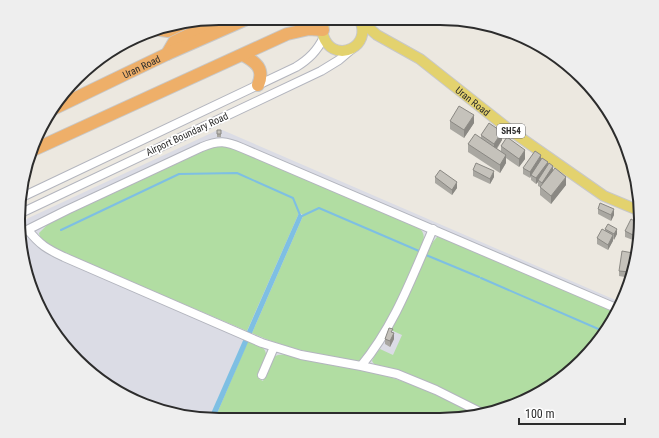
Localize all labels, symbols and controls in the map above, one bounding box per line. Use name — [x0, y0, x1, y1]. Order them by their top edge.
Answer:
street label: Uran Road — [121, 53, 162, 80]
street label: Uran Road — [454, 84, 492, 118]
street label: Airport Boundary Road — [144, 110, 230, 158]
road number: SH54 — [497, 124, 525, 138]
scale bar — [519, 400, 625, 426]
text: 100 m — [525, 407, 555, 421]

